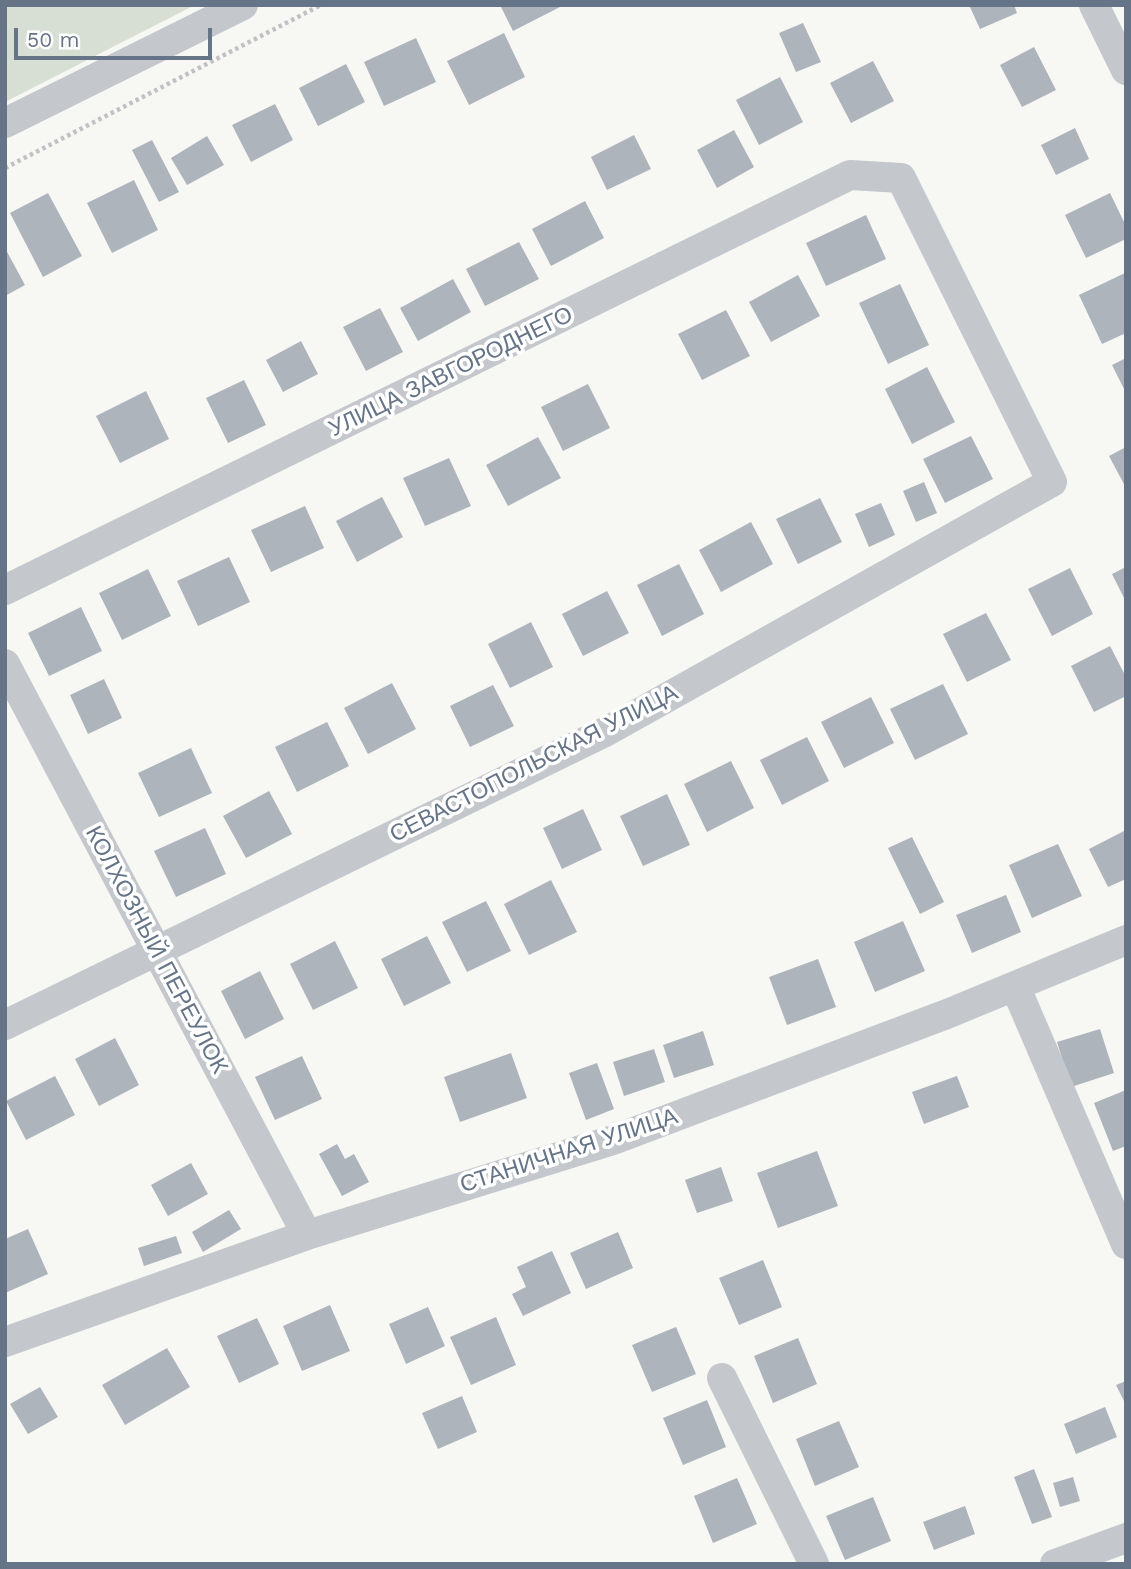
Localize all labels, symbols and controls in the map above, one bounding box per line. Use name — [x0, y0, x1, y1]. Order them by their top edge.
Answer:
scale bar — [18, 14, 215, 58]
text: 50 m — [27, 27, 79, 52]
street label: УЛИЦА ЗАВГОРОДНЕГО — [324, 301, 578, 443]
street label: СЕВАСТОПОЛЬСКАЯ УЛИЦА — [385, 679, 683, 849]
street label: КОЛХОЗНЫЙ ПЕРЕУЛОК — [79, 822, 233, 1078]
street label: СТАНИЧНАЯ УЛИЦА — [457, 1103, 681, 1199]

